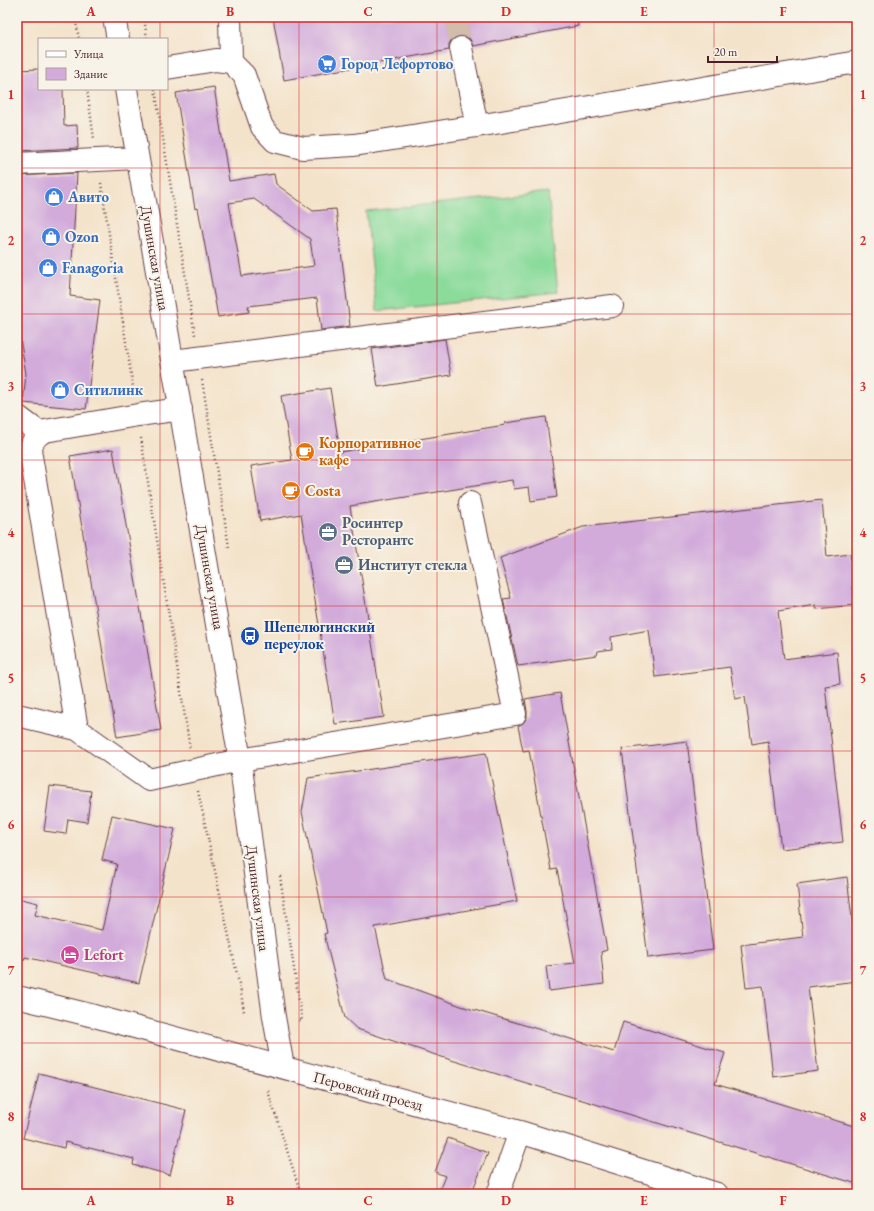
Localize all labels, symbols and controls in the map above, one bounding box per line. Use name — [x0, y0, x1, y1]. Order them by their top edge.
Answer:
text: A — [85, 3, 96, 20]
text: B — [226, 3, 234, 20]
text: C — [363, 3, 373, 20]
text: D — [501, 3, 511, 20]
text: E — [640, 3, 648, 20]
text: F — [779, 3, 787, 20]
legend — [38, 38, 168, 90]
scale bar — [708, 38, 777, 64]
text: 20 m — [714, 44, 738, 60]
text: Улица — [73, 46, 104, 62]
supermarket icon: Город Лефортово — [316, 53, 338, 75]
place label: Город Лефортово — [341, 54, 454, 73]
text: Здание — [74, 66, 108, 82]
text: 1 — [8, 86, 15, 103]
text: 1 — [860, 86, 867, 103]
shop icon: Авито — [43, 186, 65, 208]
place label: Авито — [67, 187, 110, 206]
street label: Душинская улица — [137, 204, 174, 312]
shop icon: Ozon — [40, 226, 62, 248]
place label: Ozon — [65, 227, 100, 246]
text: 2 — [8, 232, 15, 249]
text: 2 — [860, 232, 867, 249]
shop icon: Fanagoria — [37, 257, 59, 279]
place label: Fanagoria — [62, 258, 124, 277]
text: 3 — [8, 378, 15, 395]
text: 3 — [860, 378, 867, 395]
shop icon: Ситилинк — [49, 379, 71, 401]
place label: Ситилинк — [74, 380, 144, 399]
place label: Корпоративное кафе — [319, 433, 421, 469]
cafe icon: Корпоративное кафе — [294, 441, 316, 463]
cafe icon: Costa — [280, 480, 302, 502]
place label: Costa — [305, 481, 341, 500]
place label: Росинтер Ресторантс — [342, 513, 414, 549]
office icon: Росинтер Ресторантс — [317, 521, 339, 543]
street label: Душинская улица — [192, 523, 229, 631]
text: 4 — [8, 524, 15, 541]
text: 4 — [860, 524, 867, 541]
office icon: Институт стекла — [333, 554, 355, 576]
place label: Институт стекла — [358, 555, 468, 574]
place label: Шепелюгинский переулок — [264, 617, 375, 653]
bus stop icon: Шепелюгинский переулок — [239, 625, 261, 647]
text: 5 — [8, 670, 14, 687]
text: 5 — [860, 670, 866, 687]
text: 6 — [8, 816, 15, 833]
text: 6 — [860, 816, 867, 833]
street label: Душинская улица — [243, 844, 274, 952]
hotel icon: Lefort — [59, 944, 81, 966]
place label: Lefort — [84, 945, 124, 964]
text: 7 — [8, 962, 15, 979]
text: 7 — [860, 962, 867, 979]
street label: Перовский проезд — [311, 1067, 425, 1114]
text: 8 — [8, 1108, 15, 1125]
text: 8 — [860, 1108, 867, 1125]
text: A — [85, 1192, 96, 1209]
text: B — [226, 1192, 234, 1209]
text: C — [363, 1192, 373, 1209]
text: D — [501, 1192, 511, 1209]
text: E — [640, 1192, 648, 1209]
text: F — [779, 1192, 787, 1209]

